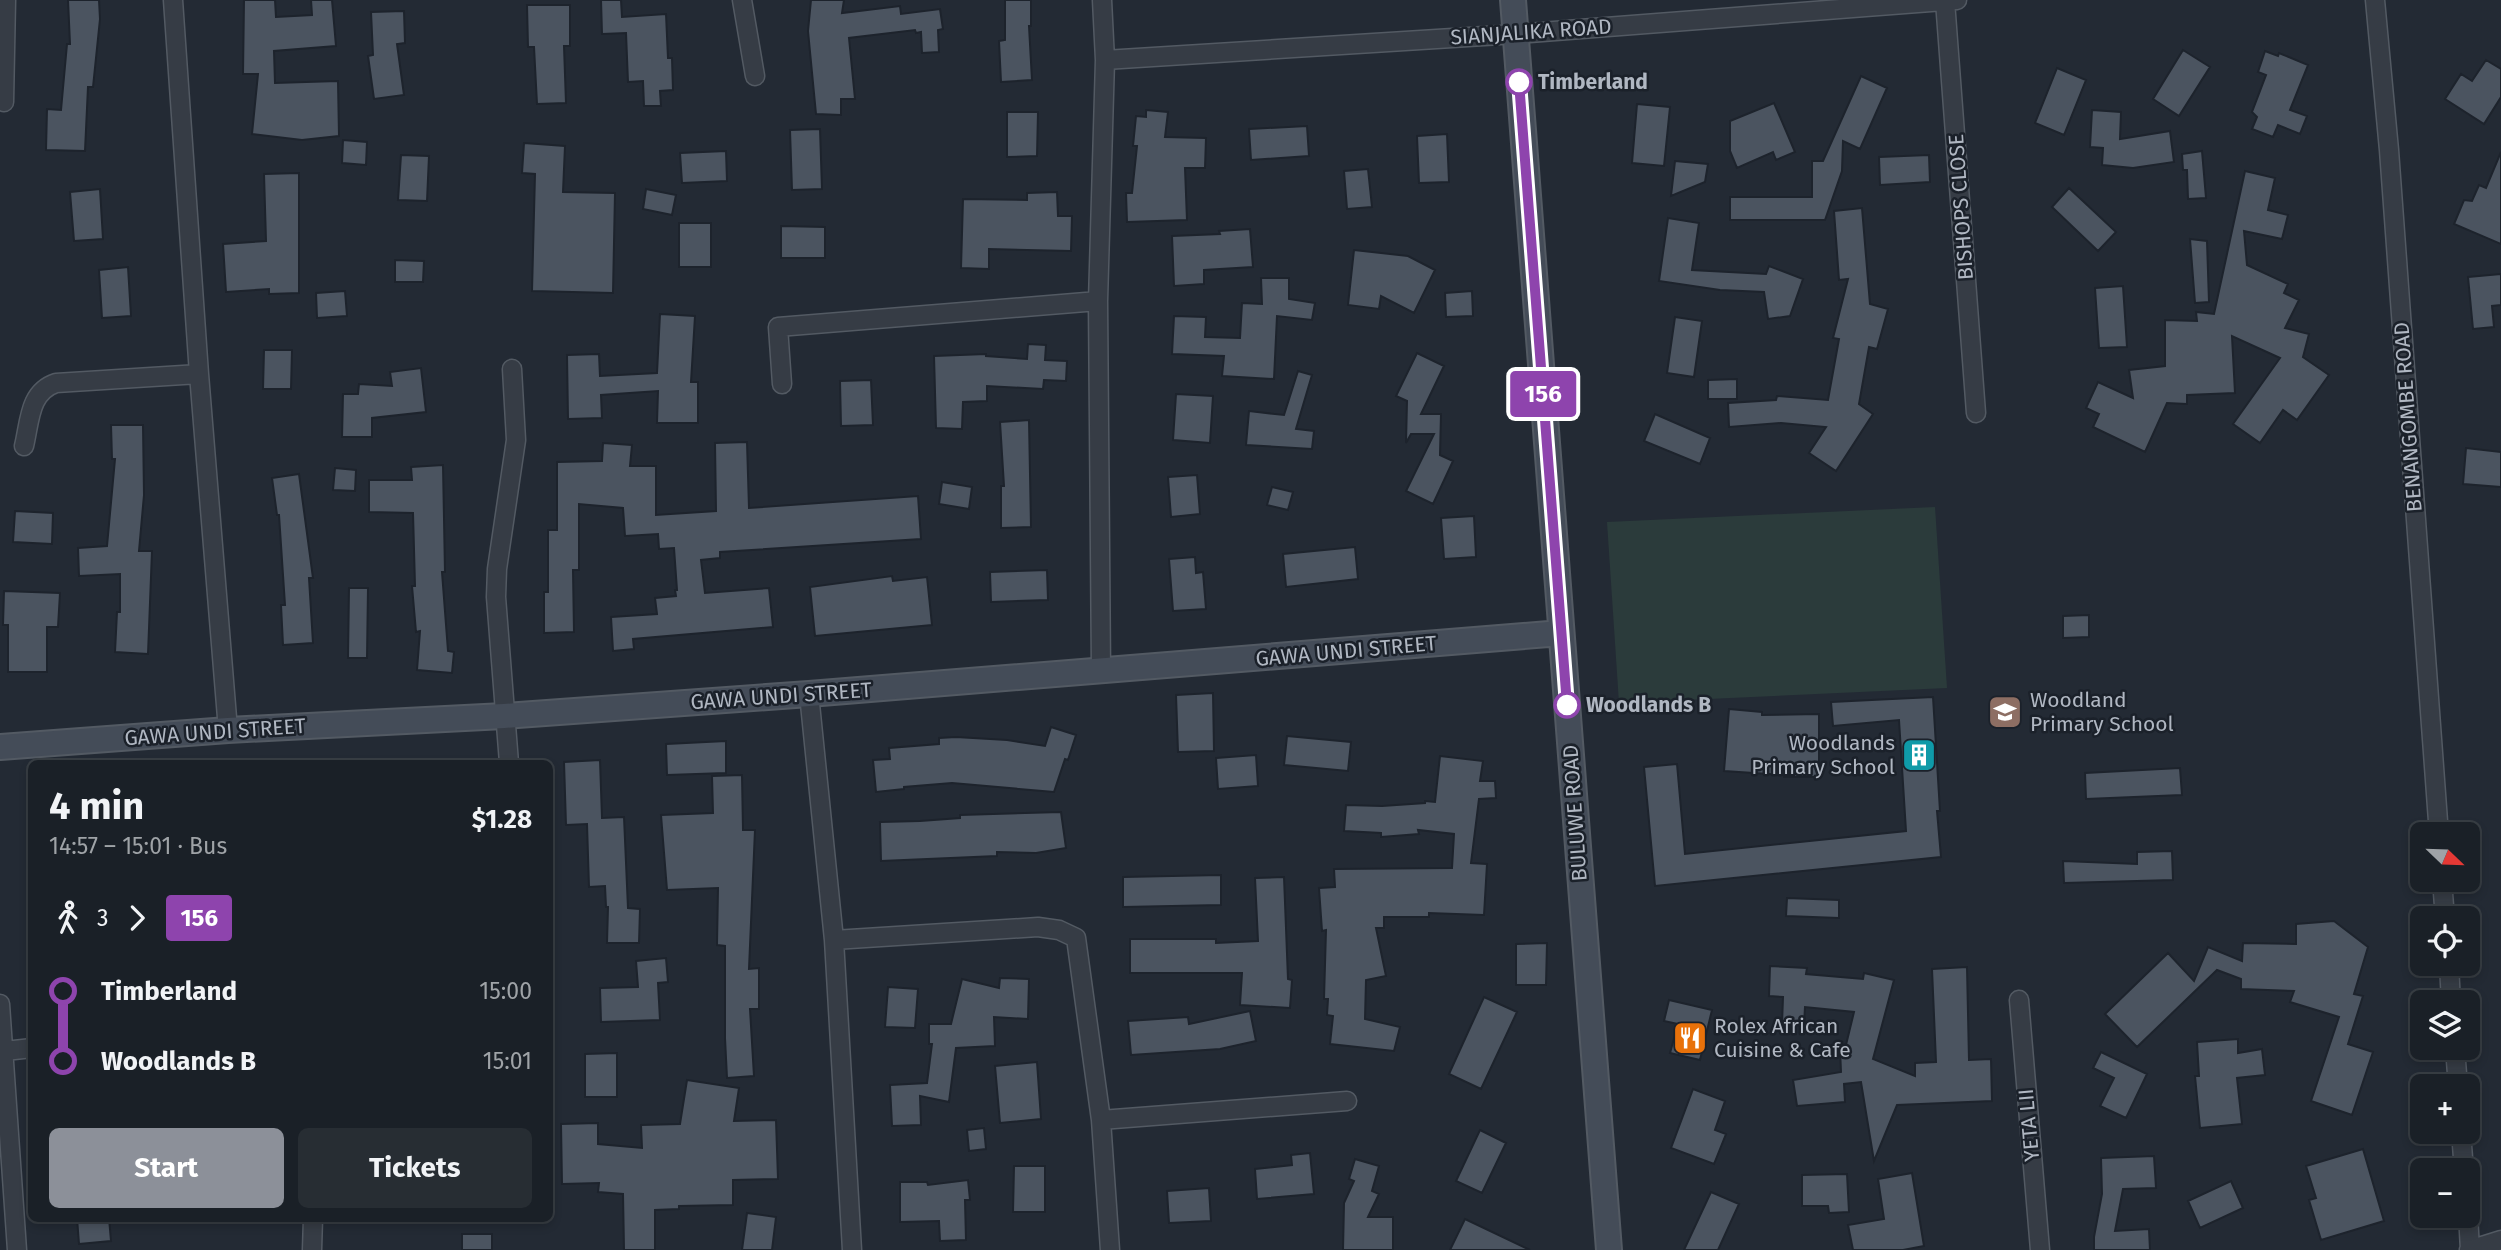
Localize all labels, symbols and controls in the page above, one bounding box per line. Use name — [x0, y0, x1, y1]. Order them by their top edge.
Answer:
street label: SIANJALIKA ROAD — [1450, 13, 1612, 51]
marker: Timberland — [1506, 69, 1532, 95]
place label: Timberland — [1538, 69, 1648, 95]
street label: BISHOPS CLOSE — [1943, 133, 1979, 281]
street label: BENANGOMBE ROAD — [2388, 321, 2428, 513]
line badge: 156 — [1503, 371, 1583, 417]
text: 156 — [1524, 380, 1562, 408]
street label: GAWA UNDI STREET — [1254, 630, 1438, 672]
street label: GAWA UNDI STREET — [689, 677, 873, 715]
place label: Woodland Primary School — [2030, 687, 2174, 737]
marker: Woodlands B — [1554, 692, 1580, 718]
place label: Woodlands B — [1586, 692, 1711, 718]
school or university icon: Woodland Primary School — [1986, 693, 2024, 731]
street label: GAWA UNDI STREET — [123, 713, 307, 751]
place label: Woodlands Primary School — [1751, 730, 1895, 780]
building icon: Woodlands Primary School — [1900, 736, 1938, 774]
street label: BULUWE ROAD — [1557, 744, 1593, 882]
text: 4 min — [49, 783, 144, 829]
text: $1.28 — [472, 804, 532, 835]
north arrow — [2410, 822, 2480, 892]
map controls — [2410, 822, 2480, 1228]
text: 14:57 – 15:01 · Bus — [49, 832, 227, 860]
icon: walk — [49, 899, 87, 937]
icon: forward — [118, 899, 156, 937]
text: 3 — [97, 904, 108, 932]
text: 156 — [180, 904, 218, 932]
button: locate — [2410, 906, 2480, 976]
text: Timberland — [101, 976, 237, 1007]
text: 15:00 — [479, 977, 532, 1005]
button: layers — [2410, 990, 2480, 1060]
place label: Rolex African Cuisine & Cafe — [1714, 1013, 1851, 1063]
restaurant icon: Rolex African Cuisine & Cafe — [1671, 1019, 1709, 1057]
text: Woodlands B — [101, 1046, 256, 1077]
text: 15:01 — [483, 1047, 532, 1075]
button: + — [2410, 1074, 2480, 1144]
street label: YETA LII — [2013, 1087, 2045, 1163]
button: Start — [49, 1128, 284, 1208]
button: Tickets — [298, 1128, 532, 1208]
button: − — [2410, 1158, 2480, 1228]

